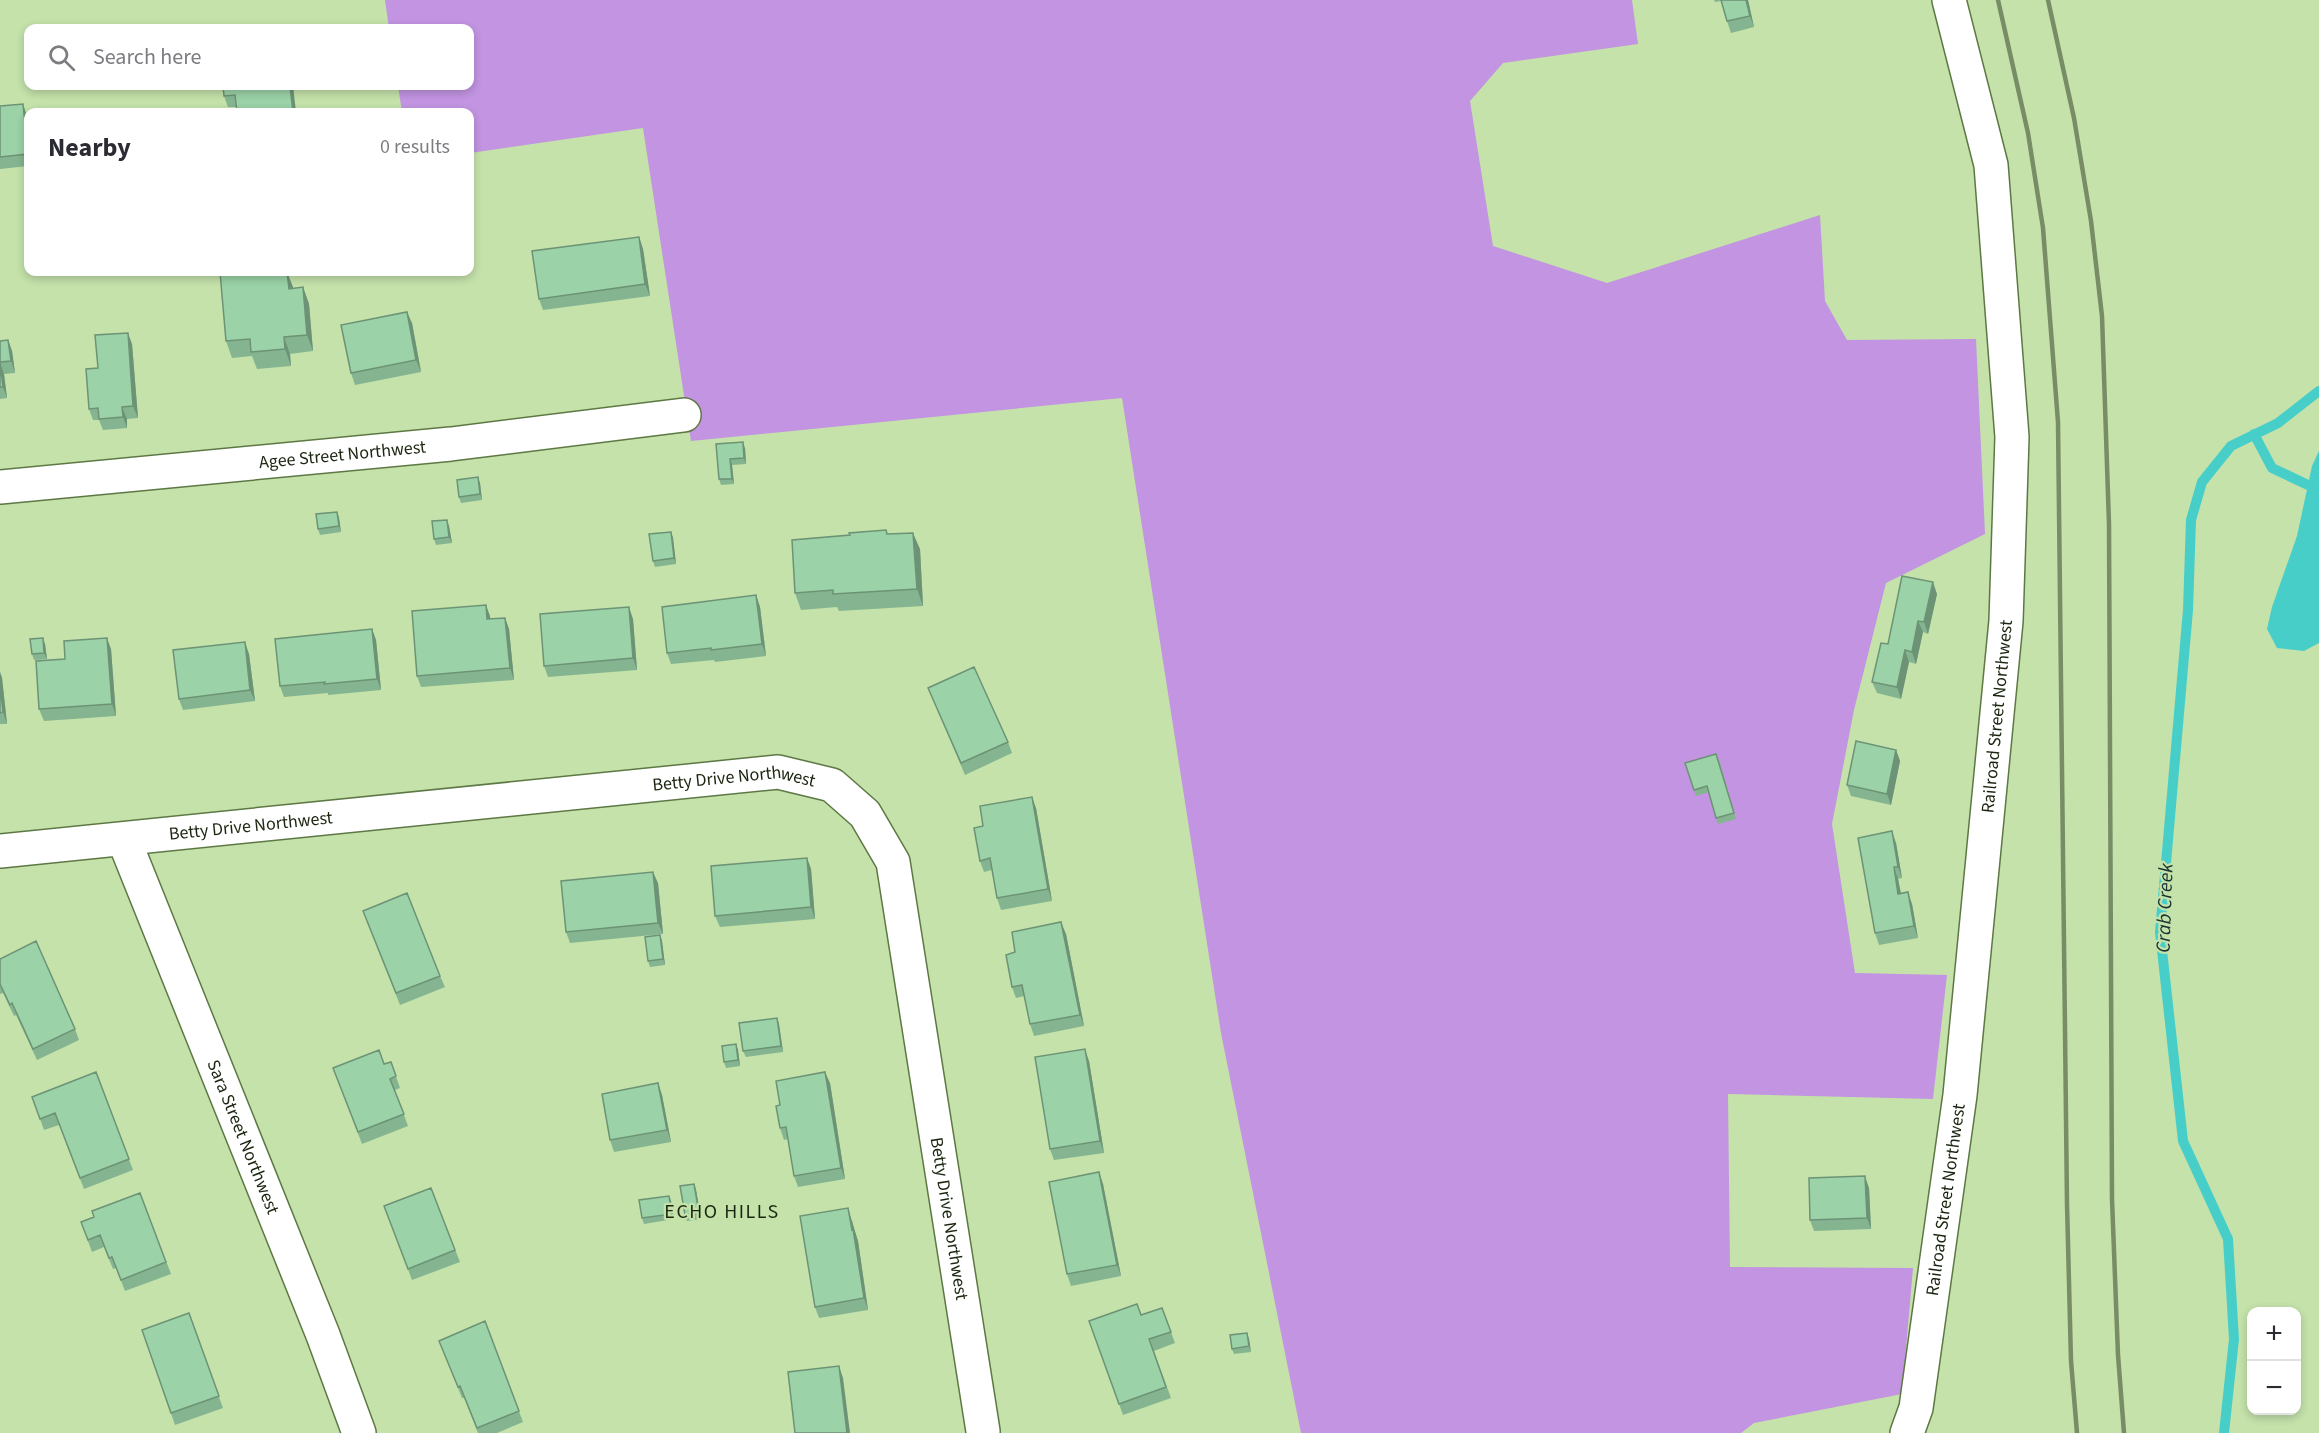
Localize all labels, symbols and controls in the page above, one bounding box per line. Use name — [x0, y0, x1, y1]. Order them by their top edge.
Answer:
search box — [24, 24, 474, 90]
icon: search — [45, 41, 78, 74]
text: Search here — [93, 41, 201, 73]
text: Nearby — [48, 129, 131, 166]
text: 0 results — [380, 133, 450, 161]
street label: Agee Street Northwest — [258, 434, 427, 475]
street label: Railroad Street Northwest — [1975, 619, 2019, 814]
street label: Betty Drive Northwest — [651, 759, 818, 797]
street label: Betty Drive Northwest — [168, 805, 334, 846]
water label: Crab Creek — [2149, 862, 2181, 953]
street label: Sara Street Northwest — [201, 1056, 286, 1218]
street label: Railroad Street Northwest — [1919, 1102, 1971, 1297]
street label: Betty Drive Northwest — [924, 1135, 975, 1302]
district label: ECHO HILLS — [664, 1198, 780, 1226]
map controls — [2247, 1307, 2301, 1415]
button: + — [2247, 1307, 2301, 1361]
button: − — [2247, 1361, 2301, 1415]

